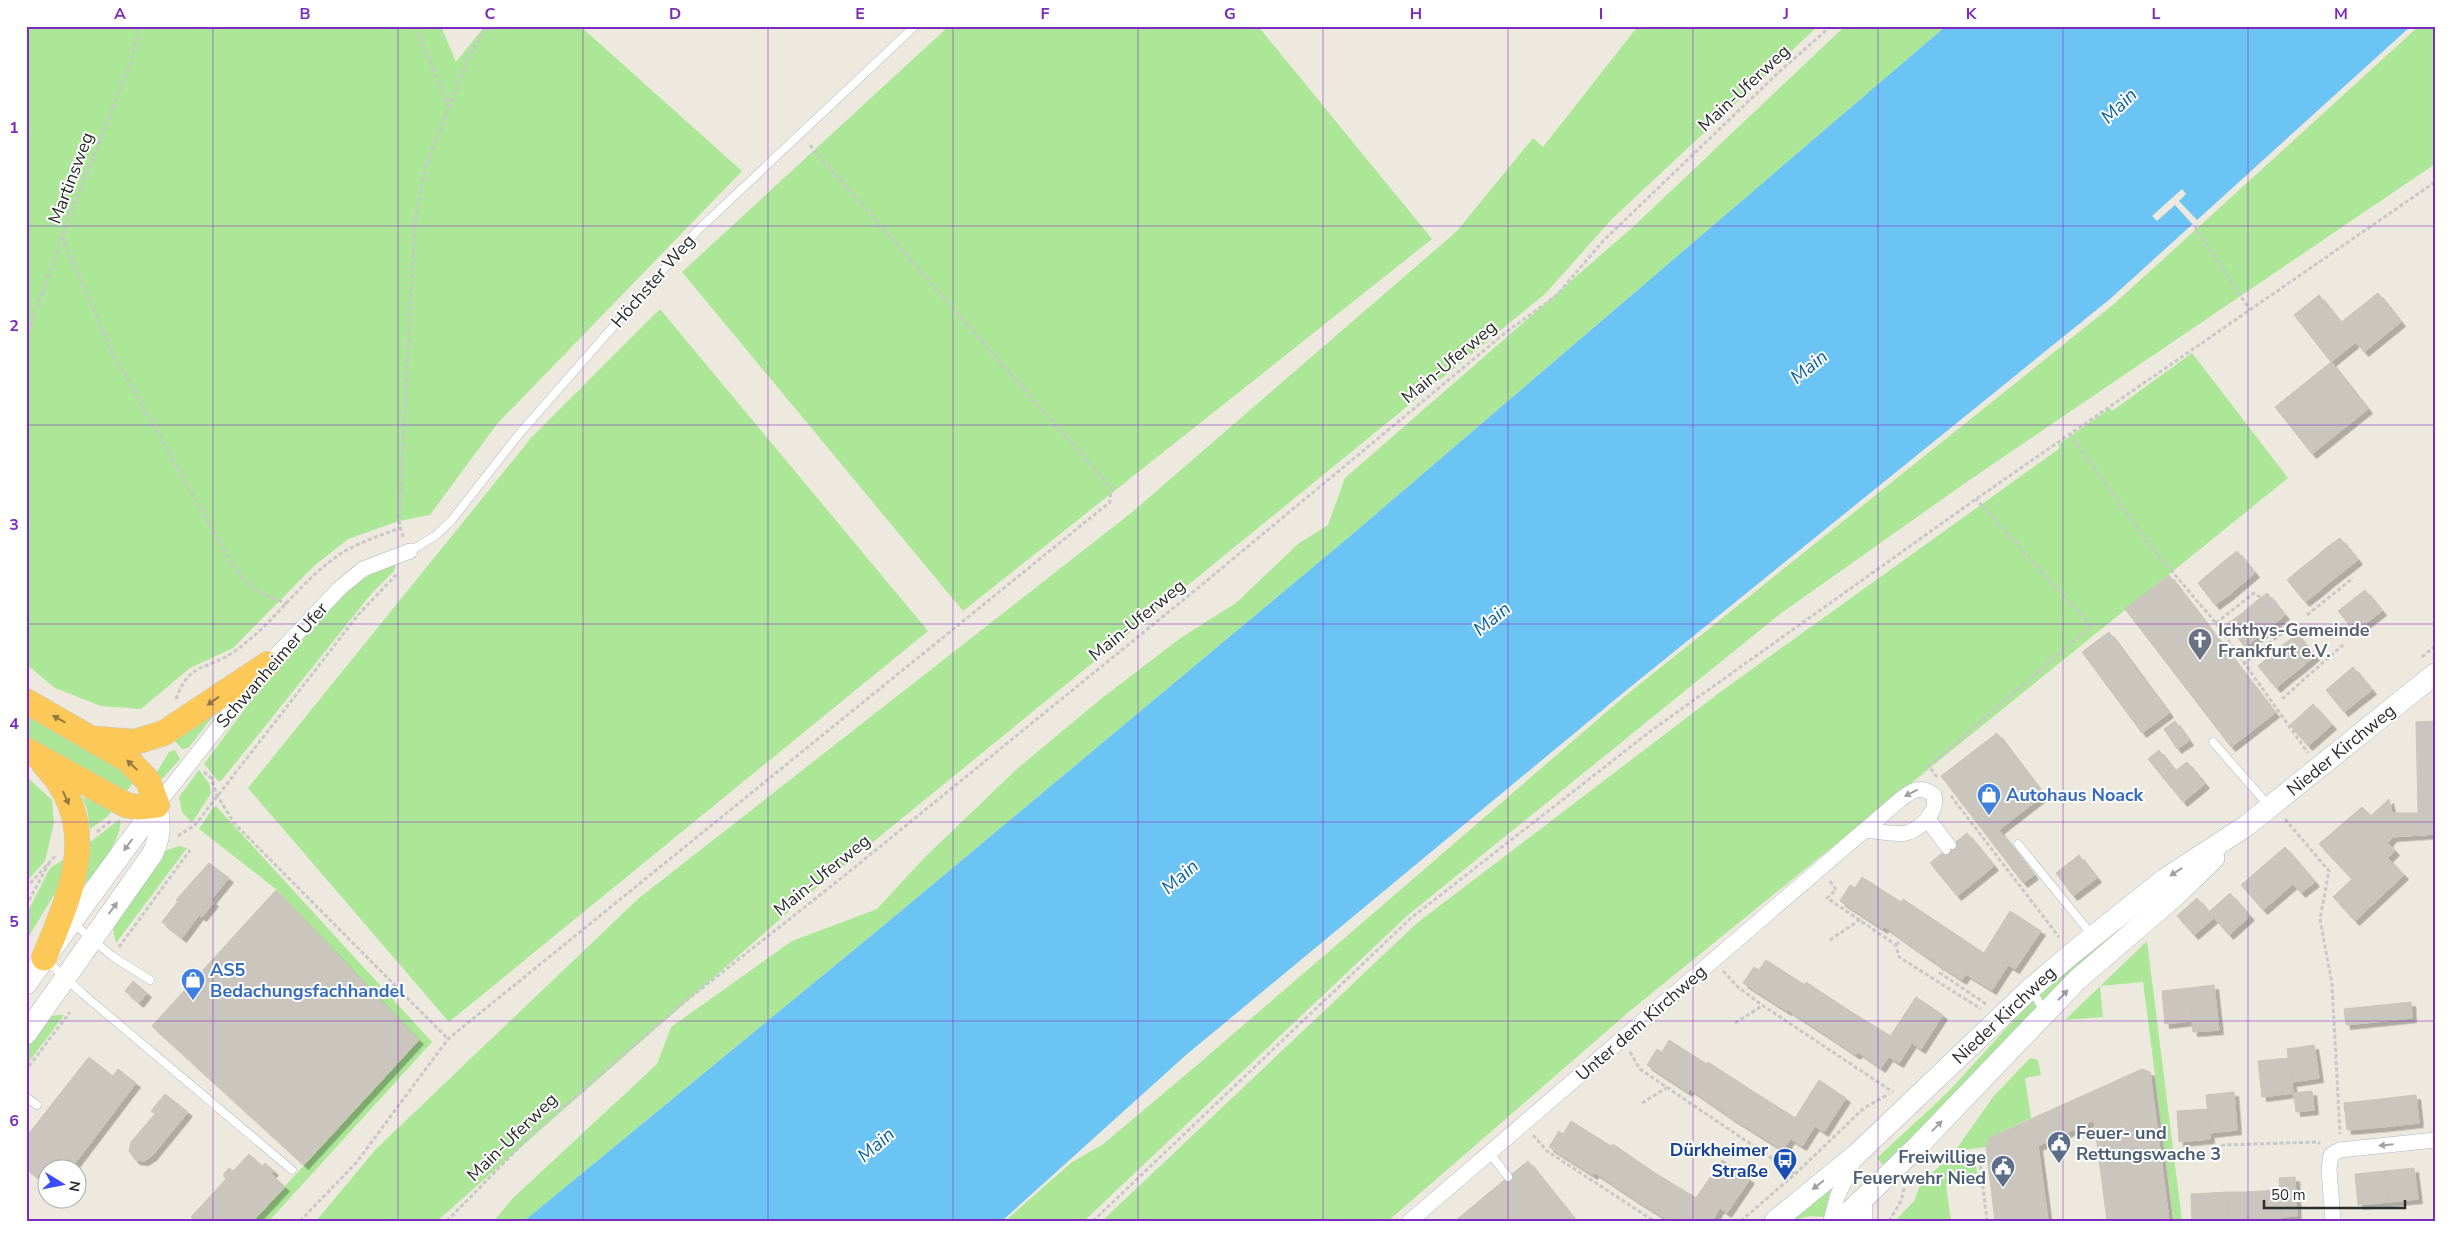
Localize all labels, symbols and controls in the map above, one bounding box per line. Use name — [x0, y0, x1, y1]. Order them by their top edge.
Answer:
text: A — [114, 3, 126, 25]
text: B — [299, 3, 311, 25]
text: C — [485, 3, 496, 25]
text: D — [669, 3, 681, 25]
text: E — [855, 3, 865, 25]
text: F — [1041, 3, 1050, 25]
text: G — [1224, 3, 1236, 25]
text: H — [1410, 3, 1422, 25]
text: I — [1599, 3, 1603, 25]
text: J — [1782, 3, 1789, 25]
text: K — [1966, 3, 1978, 25]
text: L — [2152, 3, 2161, 25]
text: M — [2334, 3, 2348, 25]
street label: Main-Uferweg — [1693, 39, 1795, 137]
water label: Main — [2095, 82, 2143, 130]
text: 1 — [9, 117, 19, 139]
street label: Martinsweg — [43, 129, 99, 227]
street label: Höchster Weg — [606, 229, 700, 333]
text: 2 — [9, 315, 19, 337]
street label: Main-Uferweg — [1396, 315, 1502, 409]
water label: Main — [1785, 344, 1833, 390]
text: 3 — [9, 514, 19, 536]
street label: Main-Uferweg — [1084, 574, 1190, 666]
water label: Main — [1468, 596, 1516, 642]
street label: Schwanheimer Ufer — [211, 597, 334, 733]
place label: Ichthys-Gemeinde Frankfurt e.V. — [2218, 618, 2370, 663]
church icon: Ichthys-Gemeinde Frankfurt e.V. — [2187, 627, 2213, 661]
one-way arrow — [207, 696, 220, 707]
street label: Nieder Kirchweg — [2282, 699, 2400, 801]
text: 4 — [9, 713, 19, 735]
one-way arrow — [53, 715, 66, 724]
one-way arrow — [127, 759, 139, 771]
shop icon: Autohaus Noack — [1976, 782, 2002, 816]
place label: Autohaus Noack — [2006, 783, 2144, 807]
one-way arrow — [1903, 789, 1918, 797]
one-way arrow — [63, 791, 71, 805]
street label: Main-Uferweg — [769, 829, 875, 921]
one-way arrow — [123, 838, 133, 851]
water label: Main — [1156, 854, 1204, 900]
one-way arrow — [2169, 867, 2183, 877]
one-way arrow — [108, 901, 118, 914]
text: 5 — [9, 911, 19, 933]
place label: AS5 Bedachungsfachhandel — [210, 958, 405, 1003]
street label: Unter dem Kirchweg — [1571, 960, 1711, 1086]
street label: Nieder Kirchweg — [1947, 961, 2061, 1069]
shop icon: AS5 Bedachungsfachhandel — [180, 967, 206, 1001]
one-way arrow — [2056, 989, 2068, 1001]
street label: Main-Uferweg — [461, 1088, 563, 1186]
text: 6 — [9, 1110, 19, 1132]
one-way arrow — [1930, 1120, 1942, 1132]
place label: Feuer- und Rettungswache 3 — [2076, 1121, 2221, 1166]
water label: Main — [852, 1122, 900, 1168]
public building icon: Feuer- und Rettungswache 3 — [2046, 1130, 2072, 1164]
place label: Dürkheimer Straße — [1670, 1138, 1768, 1183]
one-way arrow — [2378, 1141, 2394, 1149]
place label: Freiwillige Feuerwehr Nied — [1853, 1145, 1986, 1190]
bus stop icon: Dürkheimer Straße — [1772, 1147, 1798, 1181]
public building icon: Freiwillige Feuerwehr Nied — [1990, 1154, 2016, 1188]
north arrow — [38, 1160, 88, 1210]
scale bar — [2264, 1177, 2405, 1209]
text: N — [64, 1179, 85, 1193]
one-way arrow — [1812, 1180, 1825, 1191]
text: 50 m — [2271, 1185, 2306, 1205]

